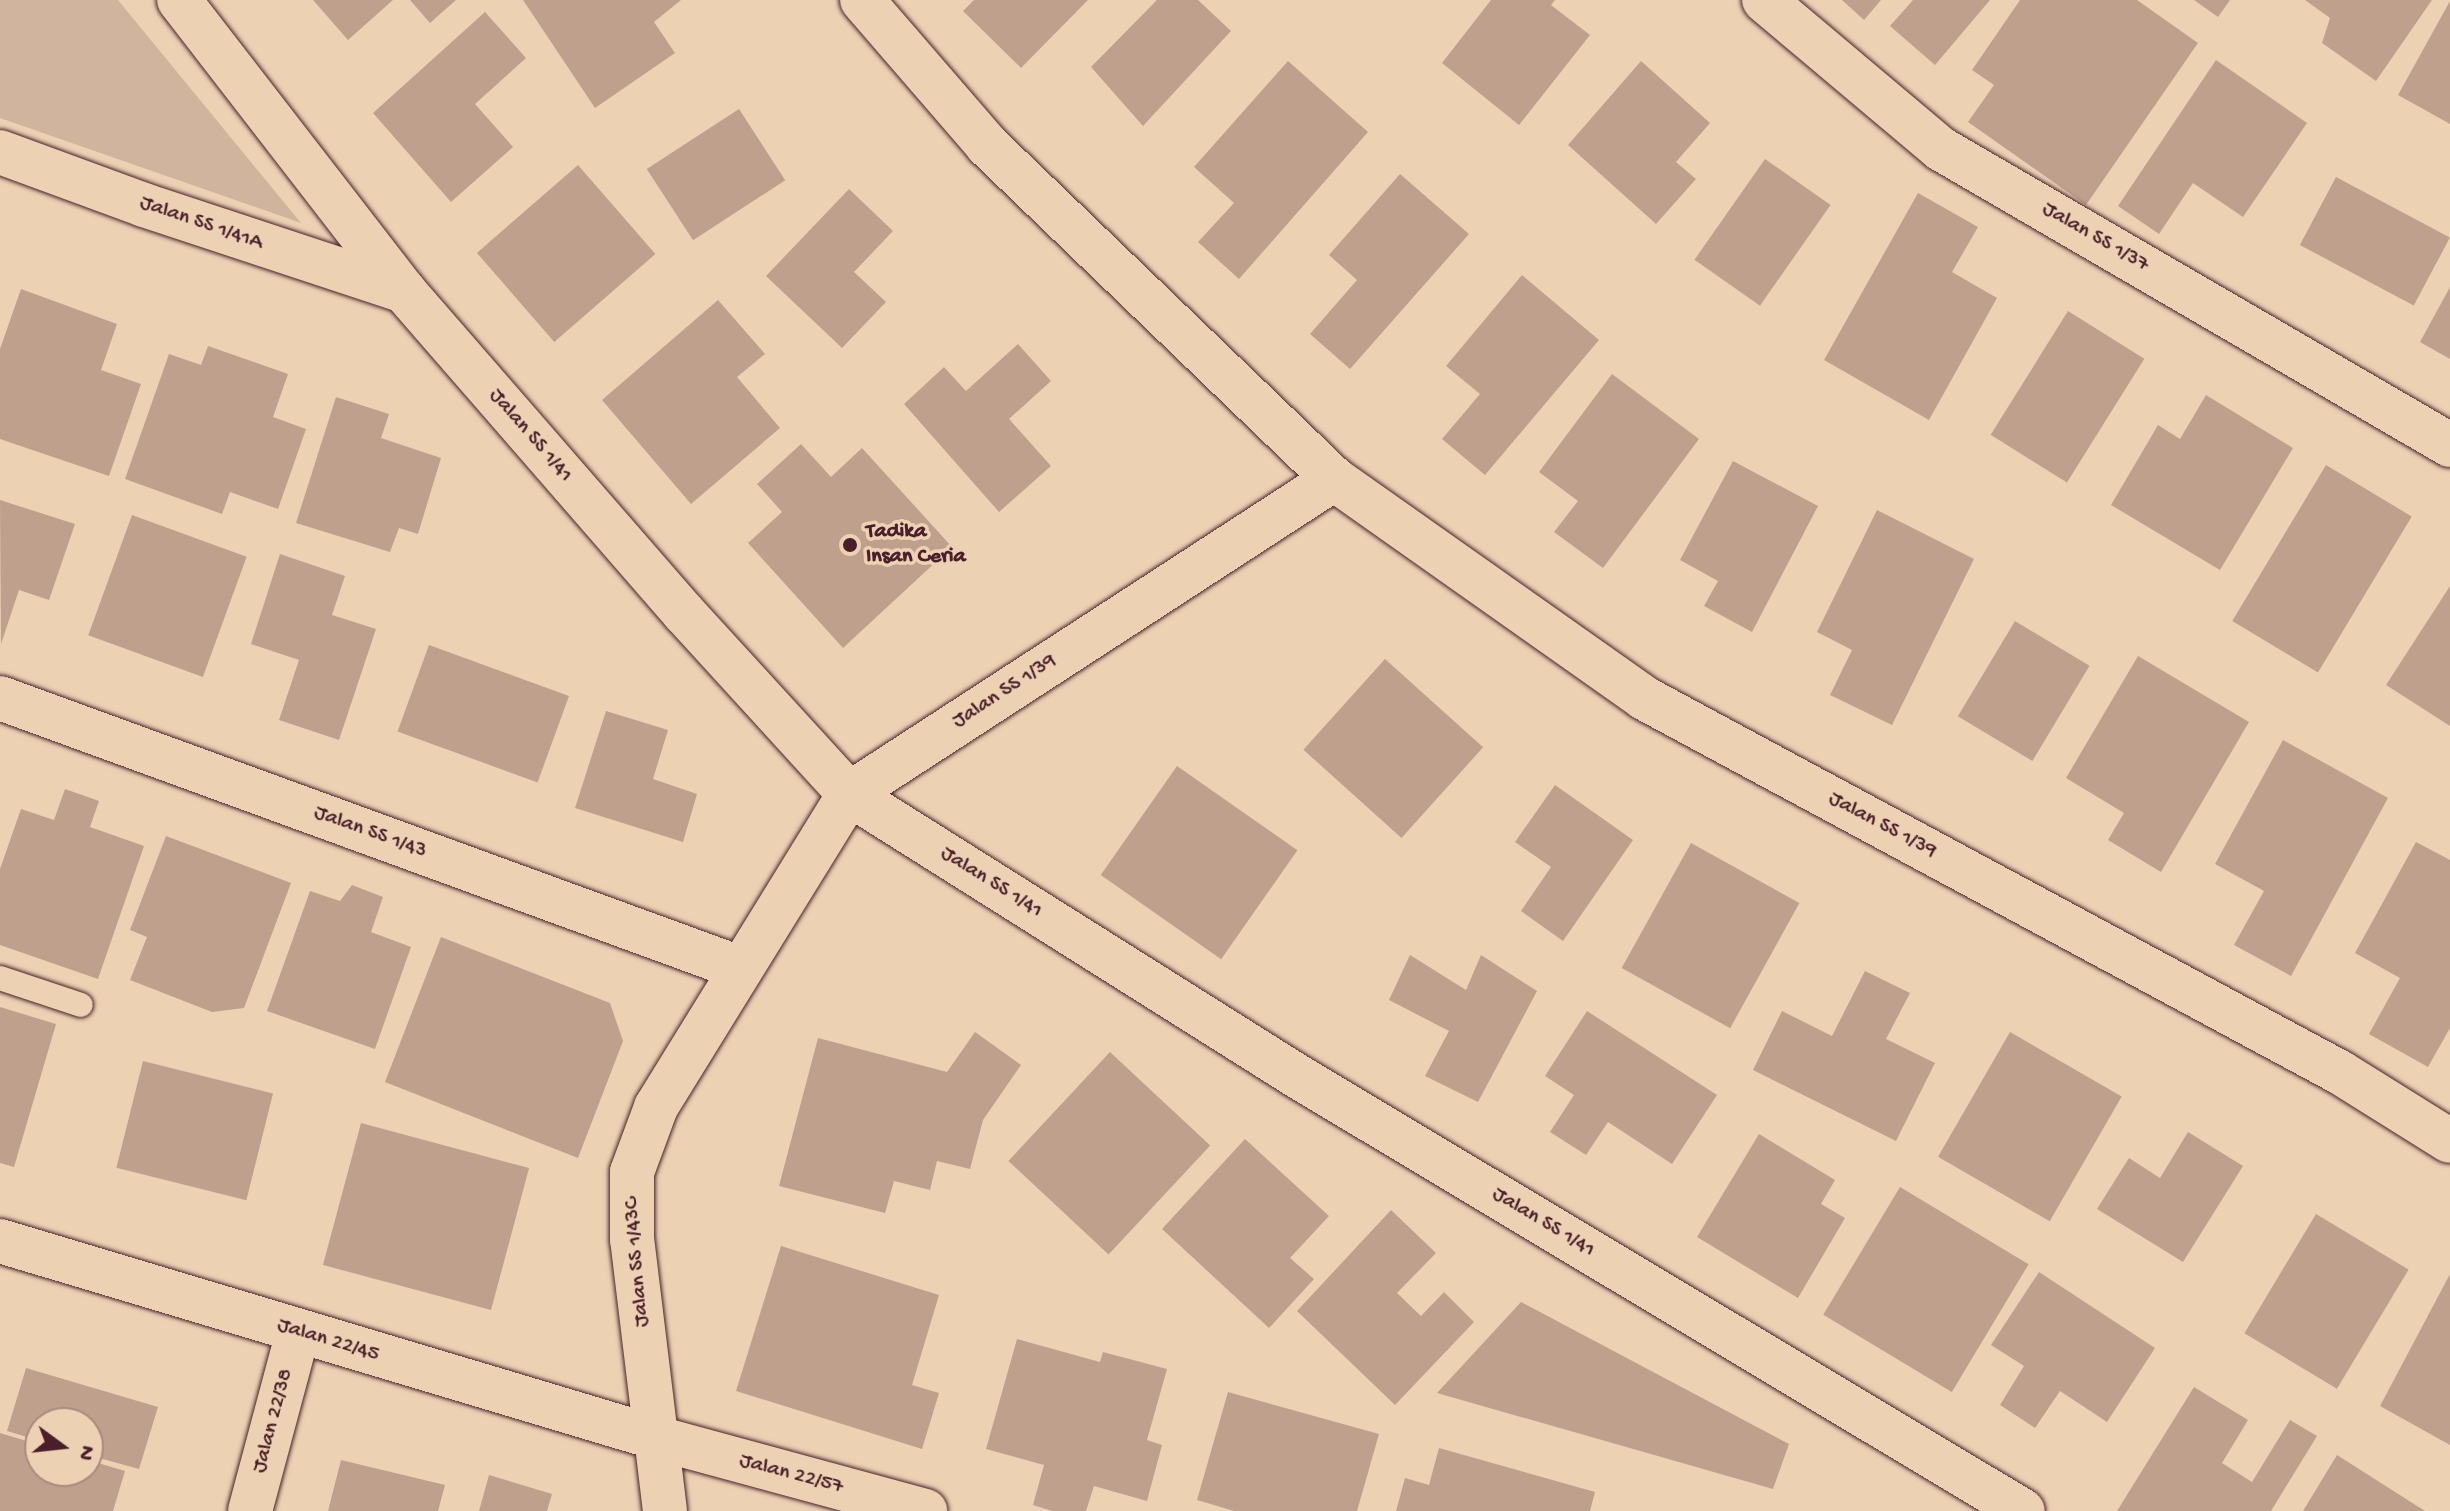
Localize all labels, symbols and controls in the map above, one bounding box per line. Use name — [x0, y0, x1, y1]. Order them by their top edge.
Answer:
street label: Jalan SS 1/41A — [136, 191, 266, 257]
street label: Jalan SS 1/37 — [2037, 197, 2153, 279]
street label: Jalan SS 1/41 — [482, 384, 578, 488]
place label: Tadika Insan Ceria — [866, 519, 966, 570]
marker: Tadika Insan Ceria — [841, 536, 859, 554]
street label: Jalan SS 1/39 — [948, 649, 1062, 735]
street label: Jalan SS 1/39 — [1823, 786, 1941, 866]
street label: Jalan SS 1/43 — [310, 800, 430, 866]
street label: Jalan SS 1/41 — [935, 841, 1047, 925]
street label: Jalan SS 1/41 — [1487, 1182, 1599, 1264]
street label: Jalan SS 1/43C — [619, 1196, 657, 1328]
street label: Jalan 22/45 — [274, 1313, 382, 1369]
street label: Jalan 22/38 — [247, 1366, 301, 1476]
north arrow — [24, 1407, 104, 1487]
text: N — [71, 1442, 100, 1463]
street label: Jalan 22/57 — [736, 1448, 846, 1502]

